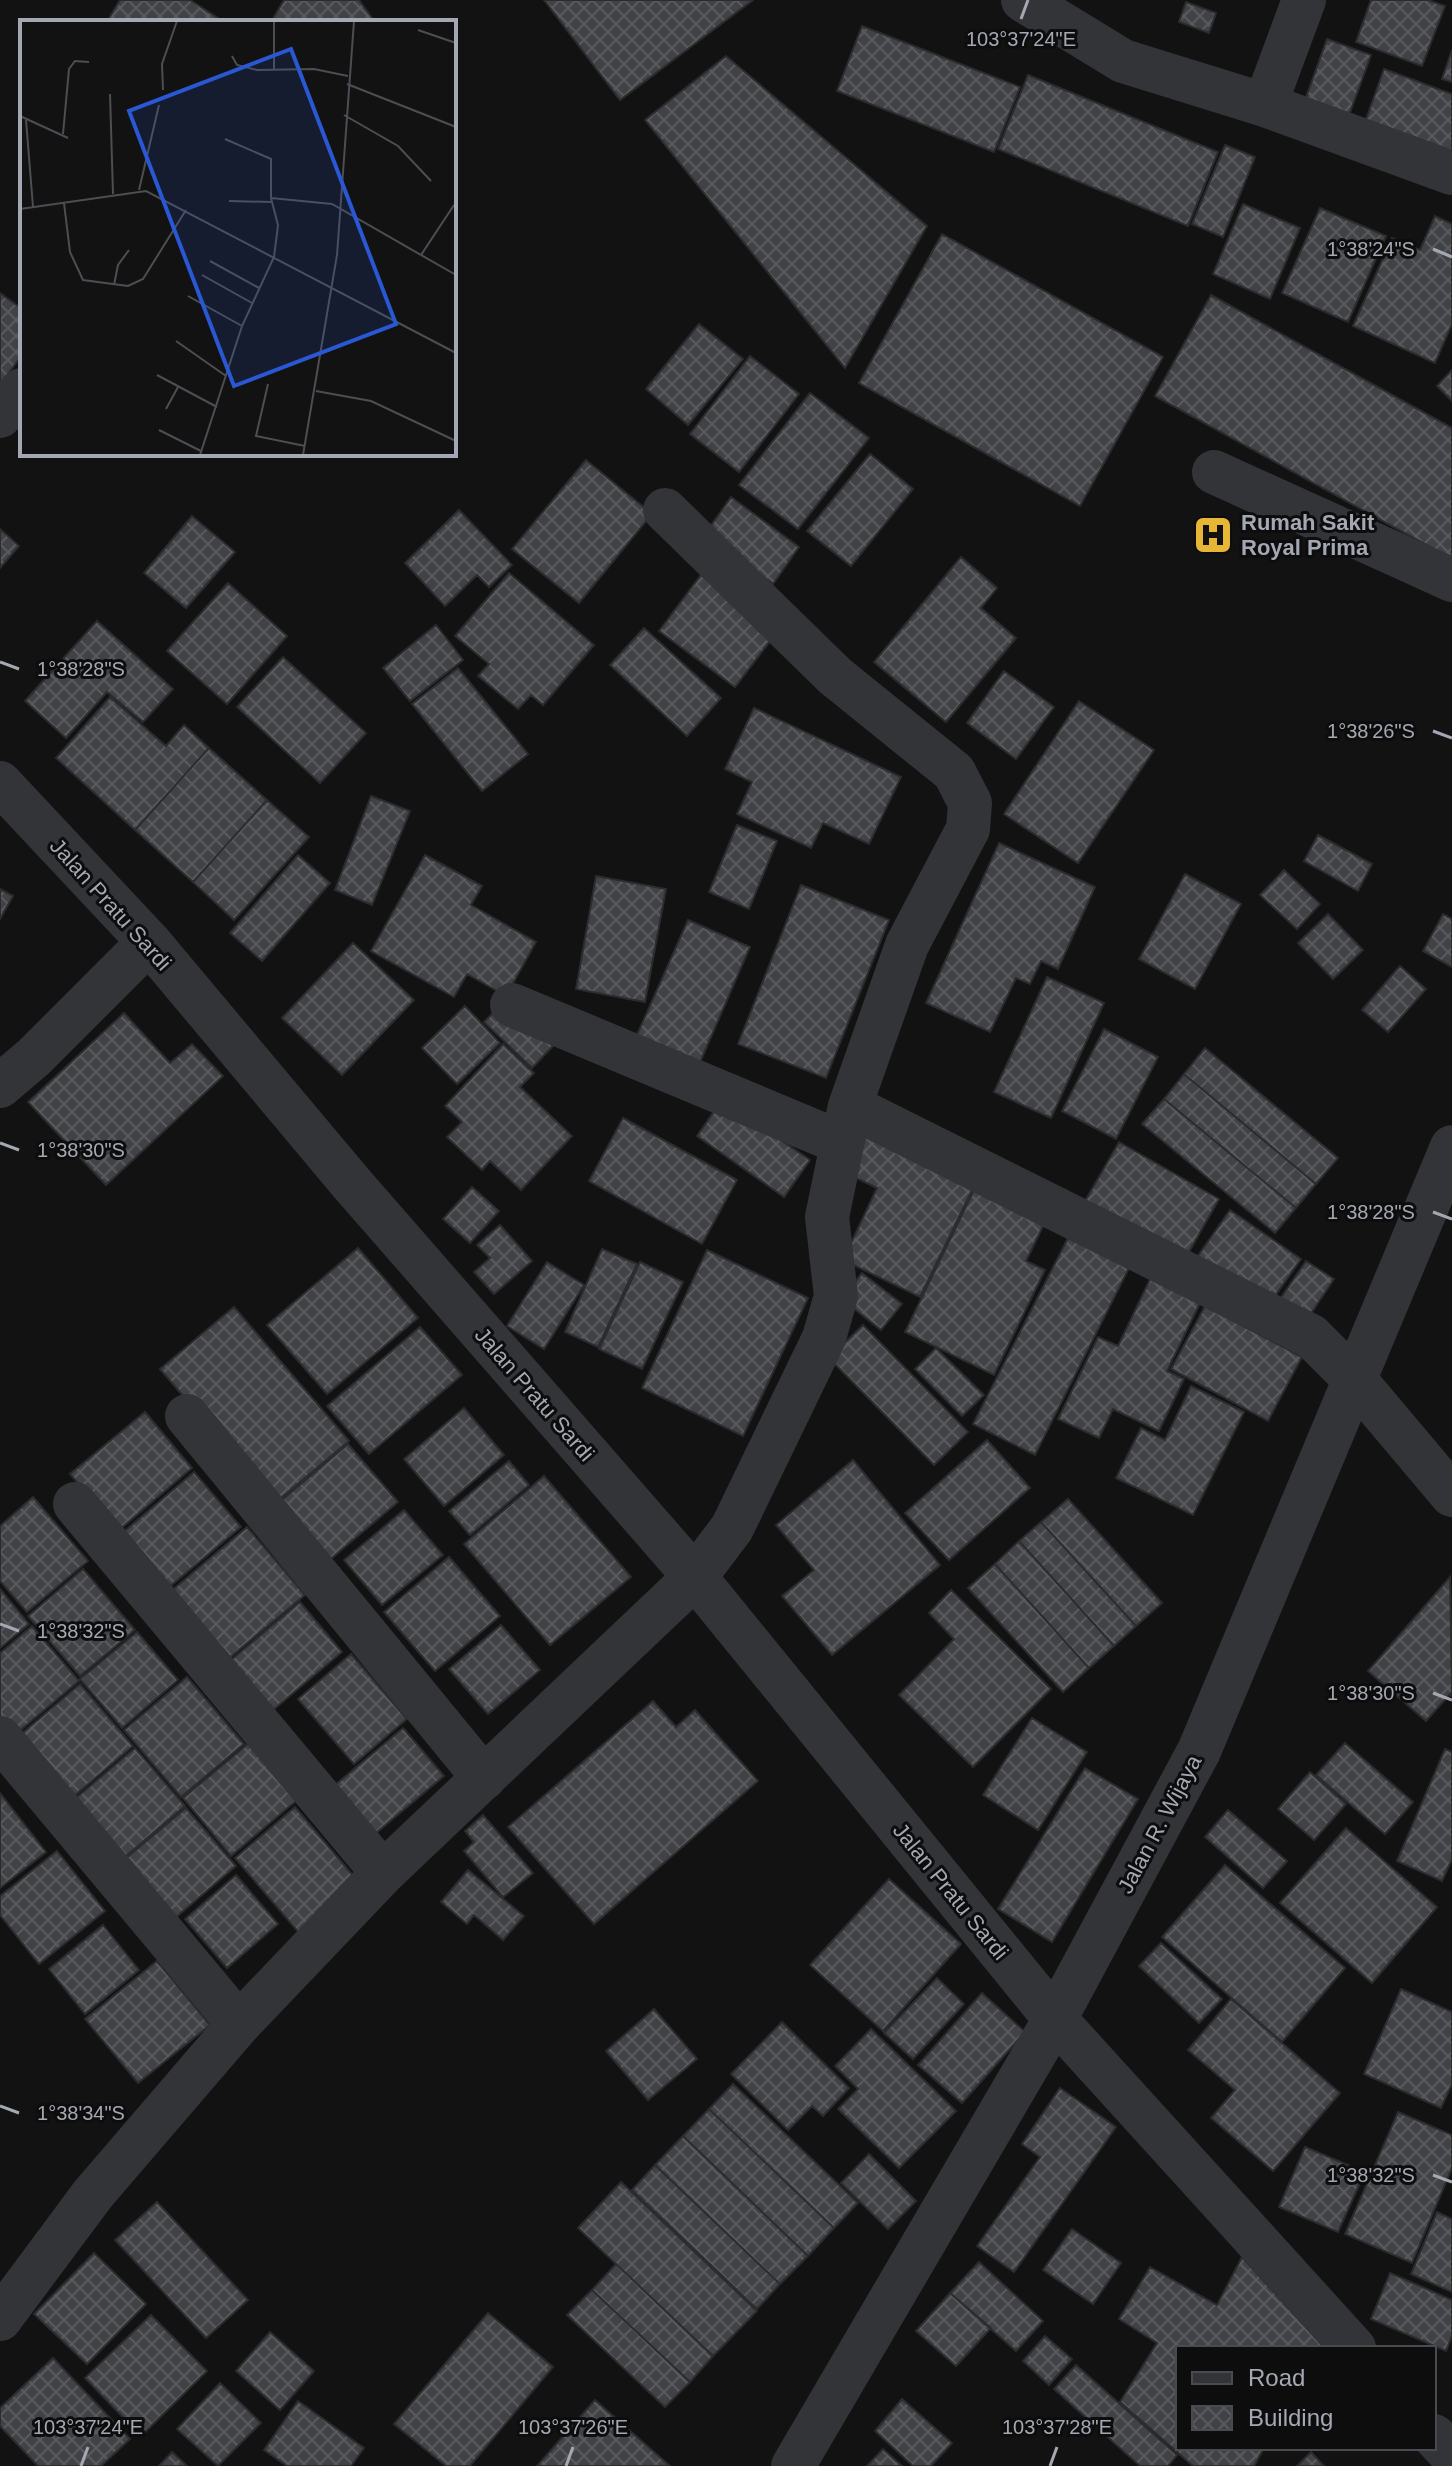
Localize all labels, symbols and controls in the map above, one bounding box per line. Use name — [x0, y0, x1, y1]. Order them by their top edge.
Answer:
inset map — [20, 20, 456, 456]
text: 103°37'24"E — [966, 28, 1076, 50]
text: 1°38'24"S — [1327, 238, 1415, 260]
place label: Rumah Sakit Royal Prima — [1241, 510, 1375, 560]
hospital icon: Rumah Sakit Royal Prima — [1192, 514, 1234, 556]
text: 1°38'28"S — [37, 658, 125, 680]
text: 1°38'26"S — [1327, 720, 1415, 742]
street label: Jalan Pratu Sardi — [45, 833, 176, 975]
text: 1°38'30"S — [37, 1139, 125, 1161]
text: 1°38'28"S — [1327, 1201, 1415, 1223]
street label: Jalan Pratu Sardi — [470, 1322, 599, 1466]
text: 1°38'32"S — [37, 1620, 125, 1642]
text: 1°38'30"S — [1327, 1682, 1415, 1704]
street label: Jalan R. Wijaya — [1113, 1750, 1207, 1898]
street label: Jalan Pratu Sardi — [888, 1818, 1013, 1965]
text: 1°38'34"S — [37, 2102, 125, 2124]
text: 1°38'32"S — [1327, 2164, 1415, 2186]
legend — [1176, 2346, 1436, 2450]
text: Road — [1248, 2364, 1305, 2391]
text: Building — [1248, 2404, 1333, 2431]
text: 103°37'24"E — [33, 2416, 143, 2438]
text: 103°37'26"E — [518, 2416, 628, 2438]
text: 103°37'28"E — [1002, 2416, 1112, 2438]

